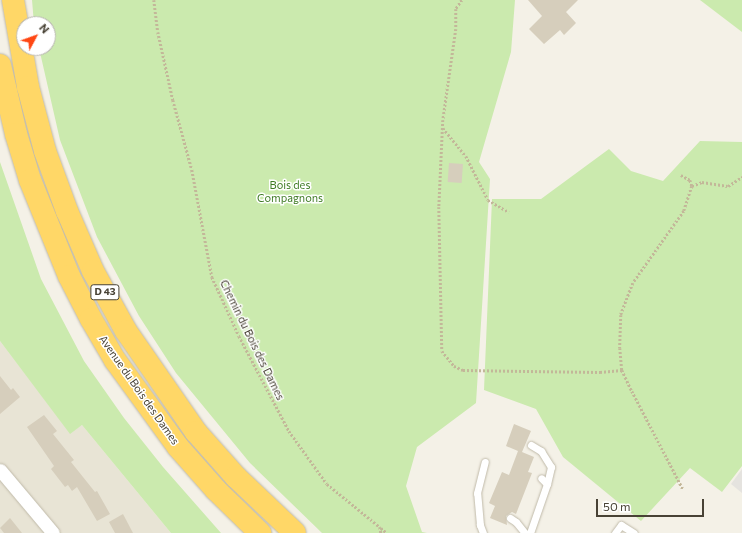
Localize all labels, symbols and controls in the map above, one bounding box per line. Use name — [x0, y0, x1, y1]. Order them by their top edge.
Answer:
north arrow — [16, 16, 56, 56]
text: N — [37, 21, 52, 36]
park label: Bois des Compagnons — [257, 179, 323, 205]
street label: Chemin du Bois des Dames — [217, 278, 287, 402]
road number: D 43 — [90, 284, 120, 300]
street label: Avenue du Bois des Dames — [96, 333, 182, 447]
scale bar — [598, 491, 706, 517]
text: 50 m — [603, 499, 631, 513]

